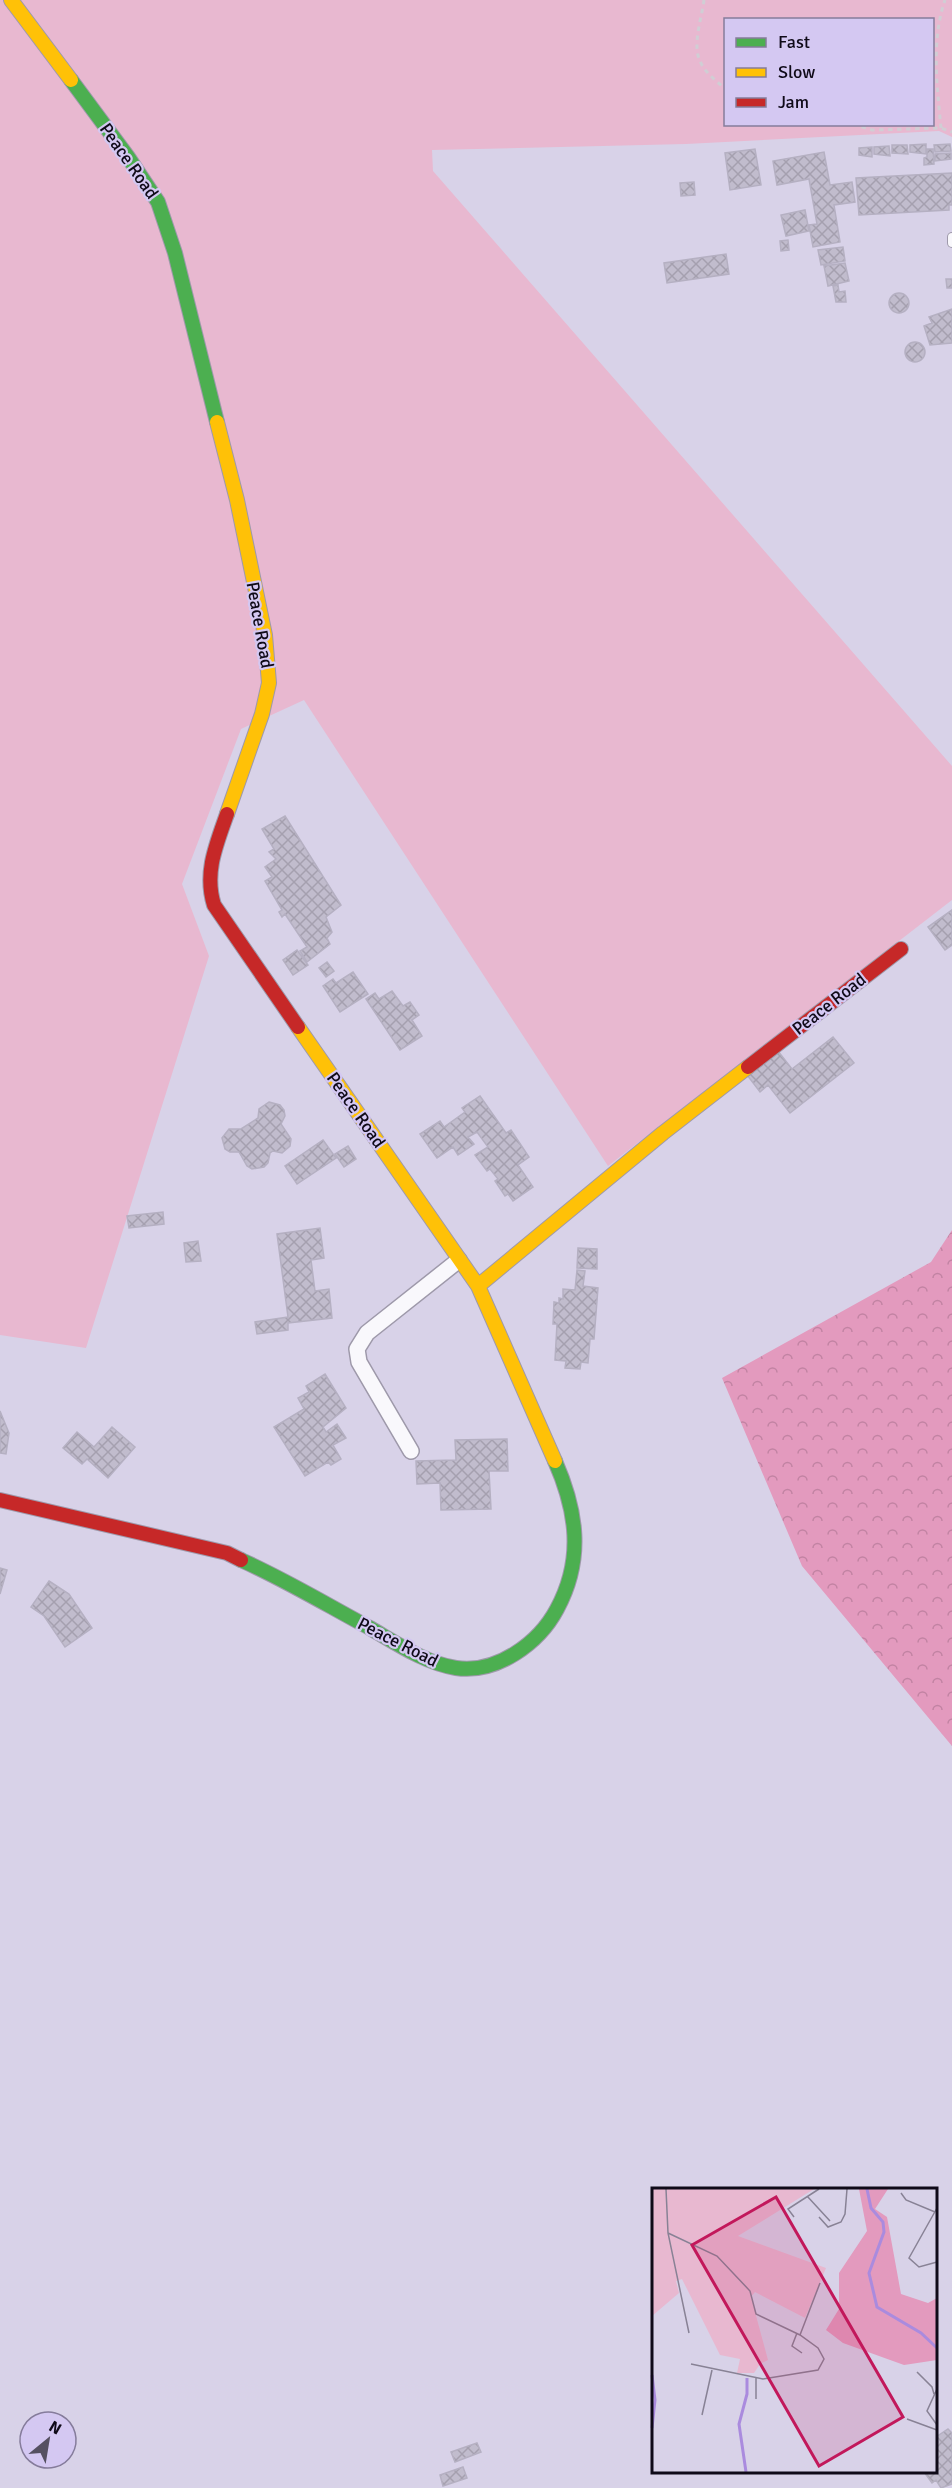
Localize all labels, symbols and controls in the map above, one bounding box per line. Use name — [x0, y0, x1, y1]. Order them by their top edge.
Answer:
legend — [724, 18, 934, 126]
text: Fast — [778, 31, 810, 53]
text: Slow — [778, 61, 815, 83]
text: Jam — [778, 91, 809, 113]
street label: Peace Road — [95, 119, 163, 203]
street label: Peace Road — [242, 580, 278, 670]
street label: Peace Road — [788, 968, 870, 1040]
street label: Peace Road — [322, 1068, 390, 1152]
street label: Peace Road — [354, 1612, 442, 1672]
inset map — [652, 2188, 937, 2473]
north arrow — [18, 2410, 78, 2470]
text: N — [45, 2416, 65, 2439]

